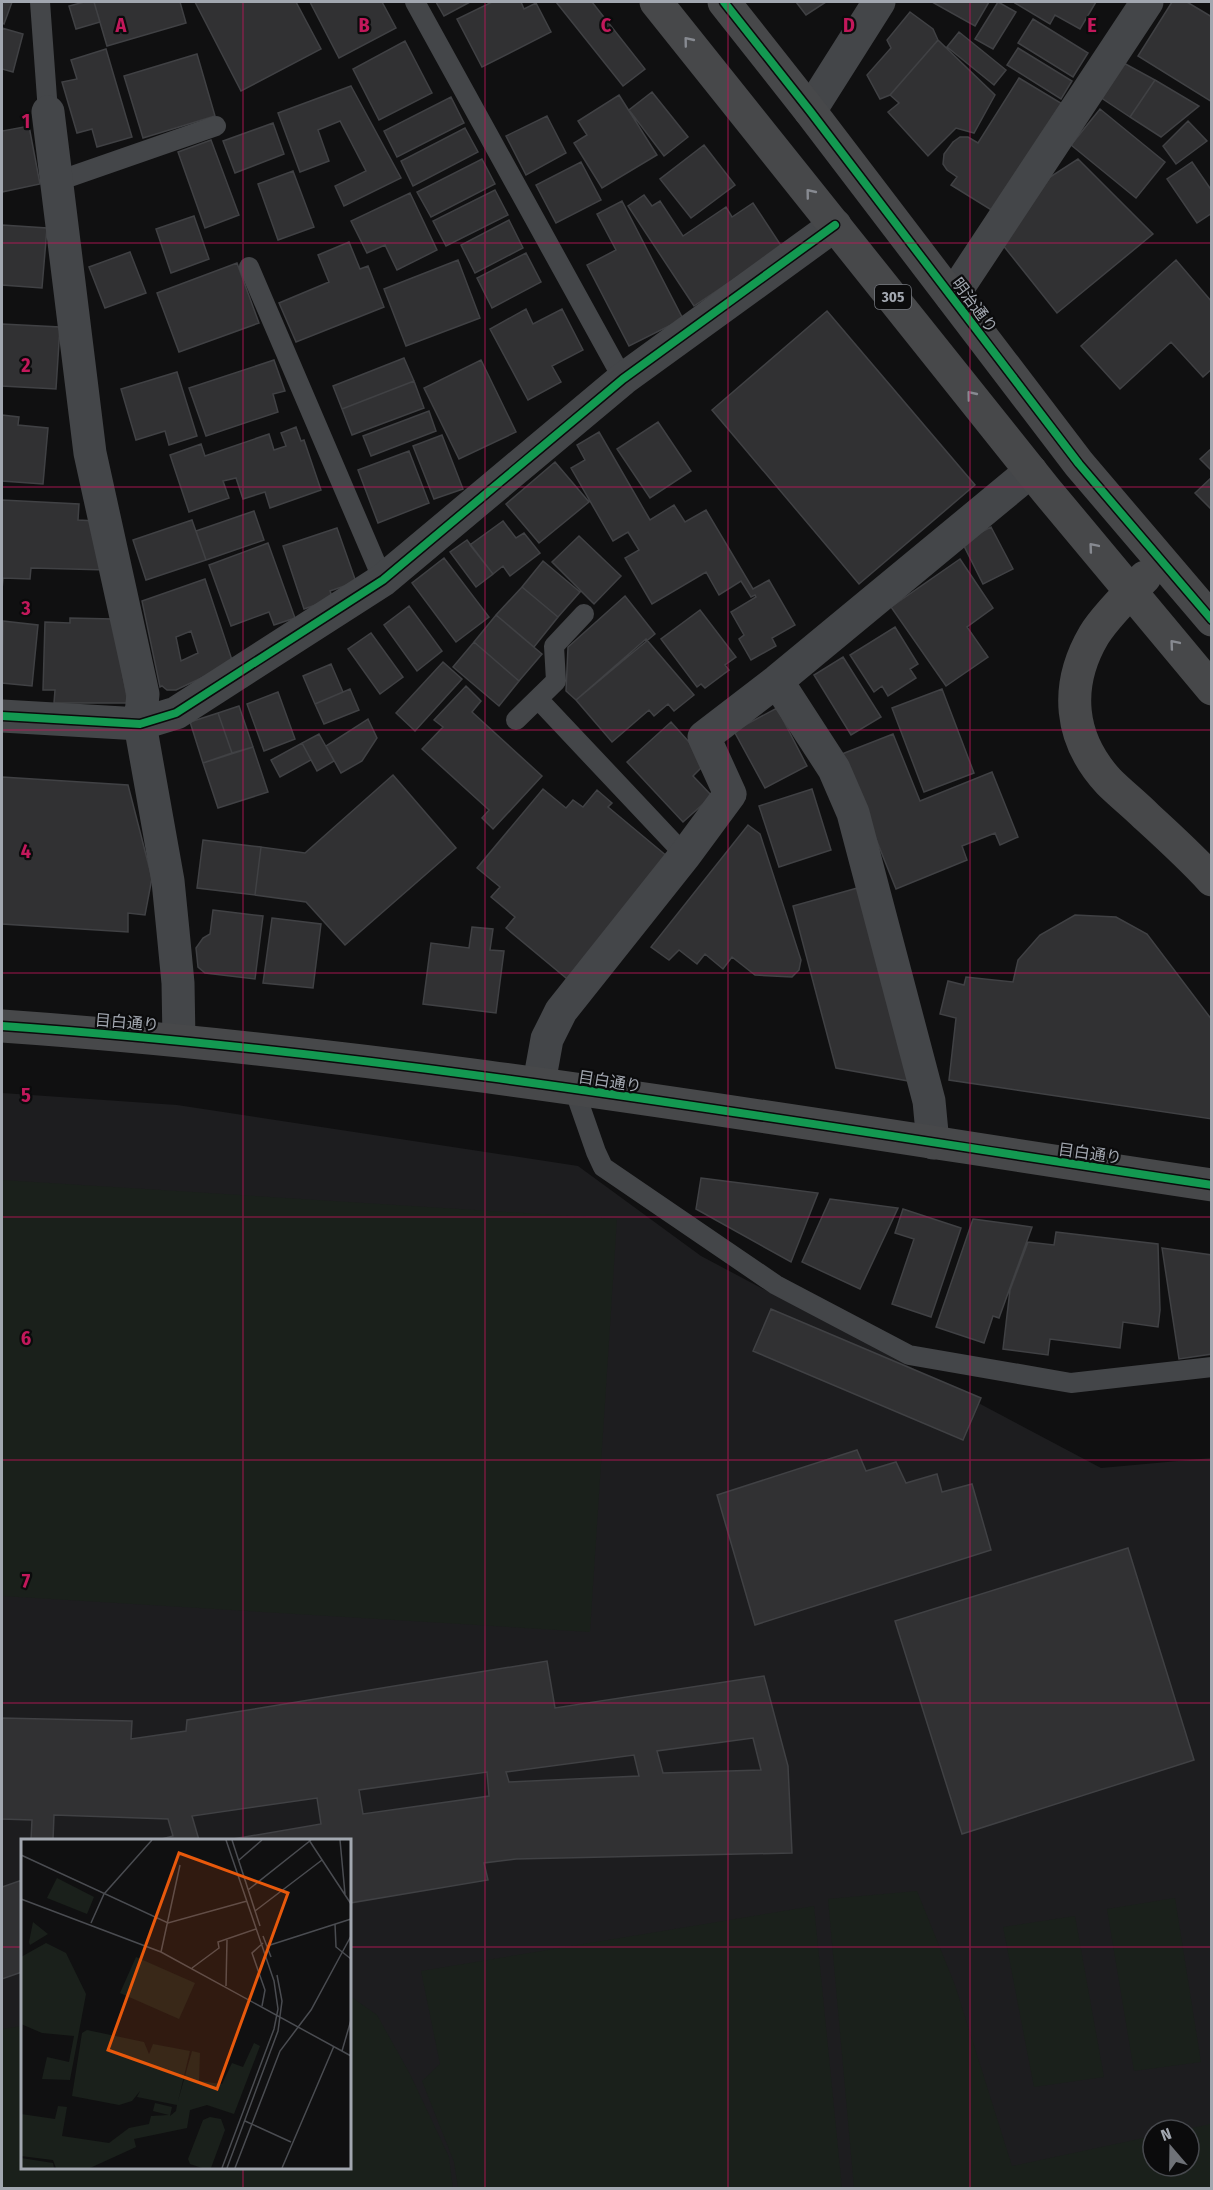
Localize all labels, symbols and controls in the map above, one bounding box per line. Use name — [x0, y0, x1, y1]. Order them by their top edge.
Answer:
text: A — [115, 13, 128, 37]
text: B — [358, 13, 370, 37]
text: C — [601, 13, 612, 37]
text: D — [843, 13, 855, 37]
text: E — [1087, 13, 1097, 37]
one-way arrow — [684, 37, 695, 48]
text: 1 — [22, 109, 30, 133]
one-way arrow — [806, 189, 817, 200]
street label: 明治通り — [948, 274, 1001, 337]
road number: 305 — [875, 285, 911, 309]
text: 2 — [20, 353, 31, 377]
one-way arrow — [967, 391, 978, 402]
one-way arrow — [1090, 543, 1101, 554]
text: 3 — [20, 596, 31, 620]
one-way arrow — [1170, 640, 1181, 651]
text: 4 — [21, 839, 31, 863]
street label: 目白通り — [94, 1010, 160, 1035]
street label: 目白通り — [577, 1067, 643, 1096]
text: 5 — [21, 1083, 31, 1107]
street label: 目白通り — [1057, 1140, 1123, 1167]
text: 6 — [21, 1326, 31, 1350]
text: 7 — [22, 1569, 31, 1593]
inset map — [21, 1839, 351, 2169]
north arrow — [1141, 2118, 1201, 2178]
text: N — [1158, 2124, 1174, 2145]

